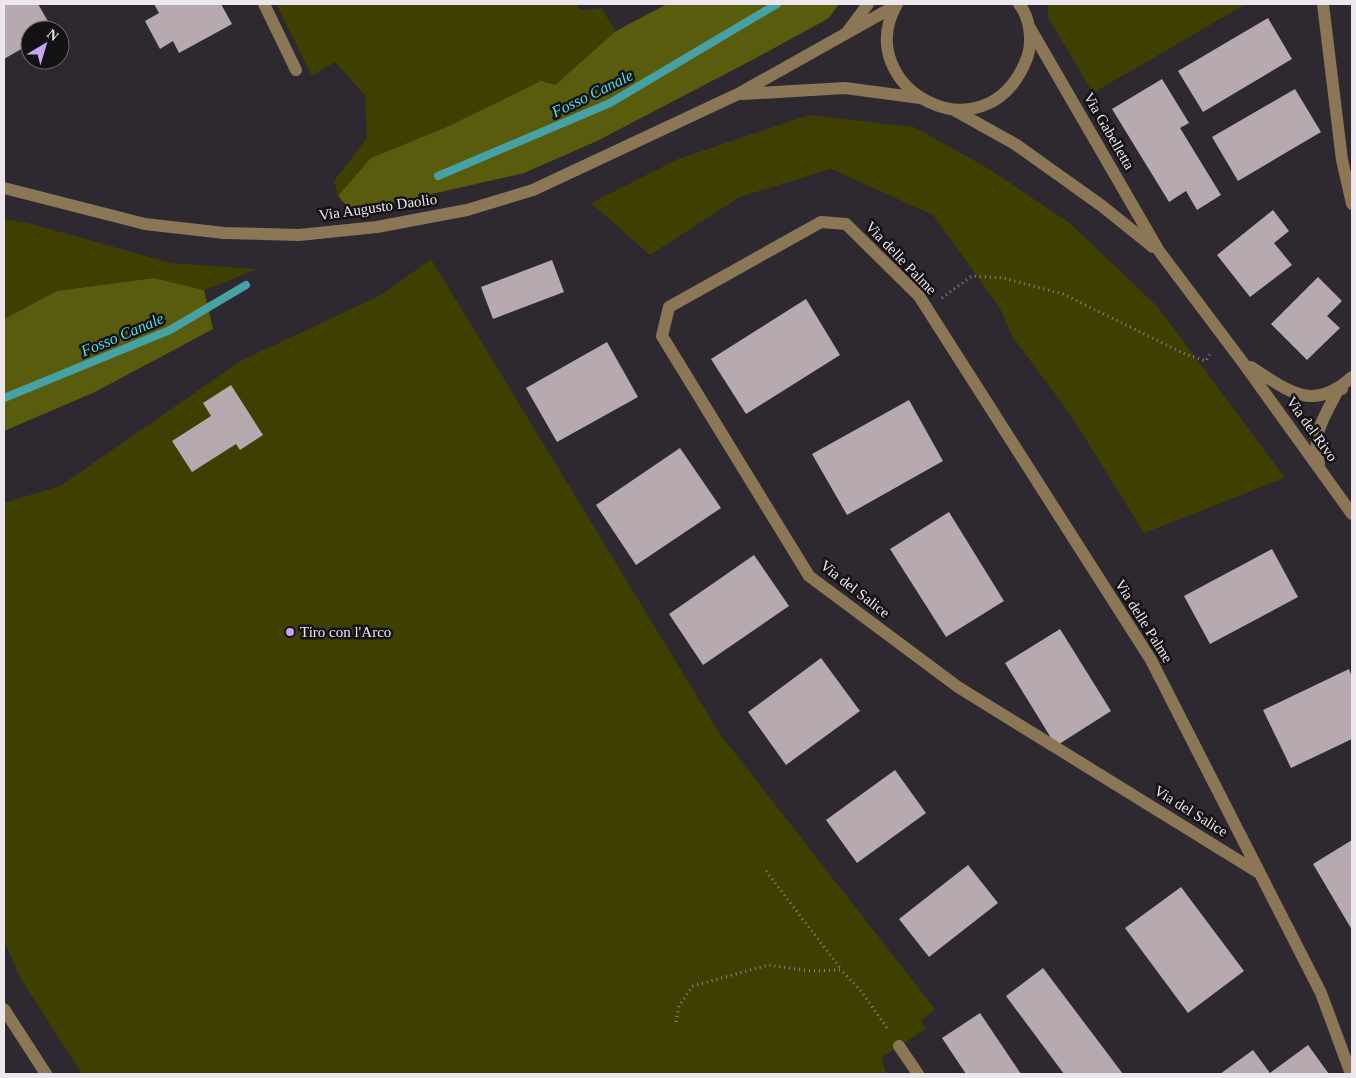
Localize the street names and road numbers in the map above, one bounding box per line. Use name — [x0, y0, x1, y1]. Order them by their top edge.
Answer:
street label: Via Gabelletta — [1081, 90, 1138, 173]
street label: Via Augusto Daolio — [318, 191, 438, 223]
street label: Via delle Palme — [862, 218, 940, 298]
street label: Via del Rivo — [1283, 394, 1341, 464]
street label: Via del Salice — [817, 557, 893, 621]
street label: Via delle Palme — [1112, 577, 1176, 666]
street label: Via del Salice — [1151, 782, 1231, 840]

